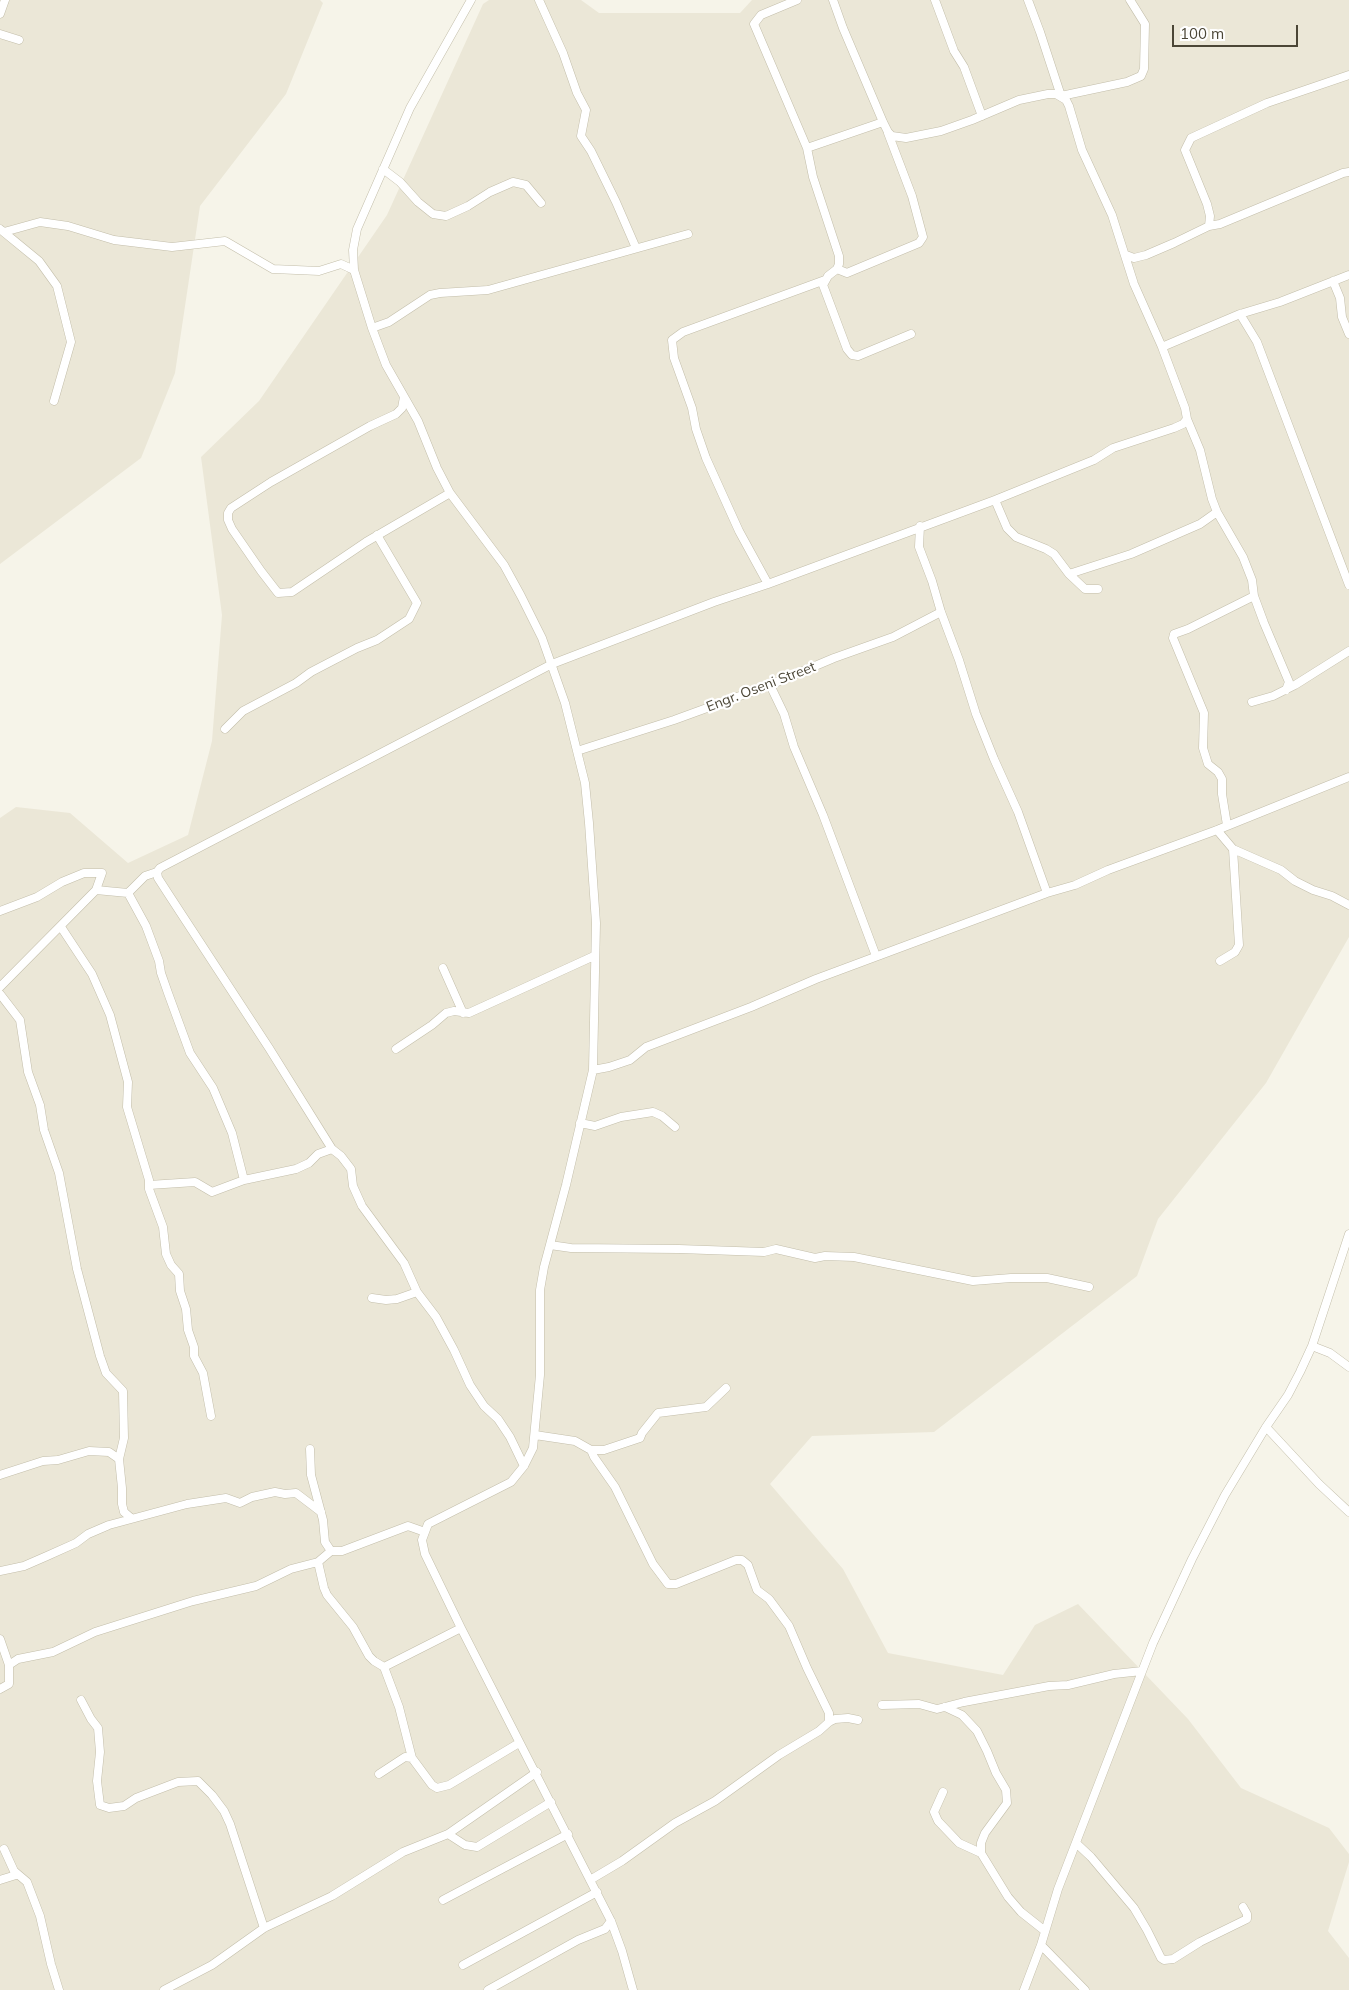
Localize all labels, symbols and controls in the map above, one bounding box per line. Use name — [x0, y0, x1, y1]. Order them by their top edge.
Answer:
scale bar — [1174, 15, 1300, 47]
text: 100 m — [1180, 24, 1224, 43]
street label: Engr. Oseni Street — [704, 658, 818, 716]

